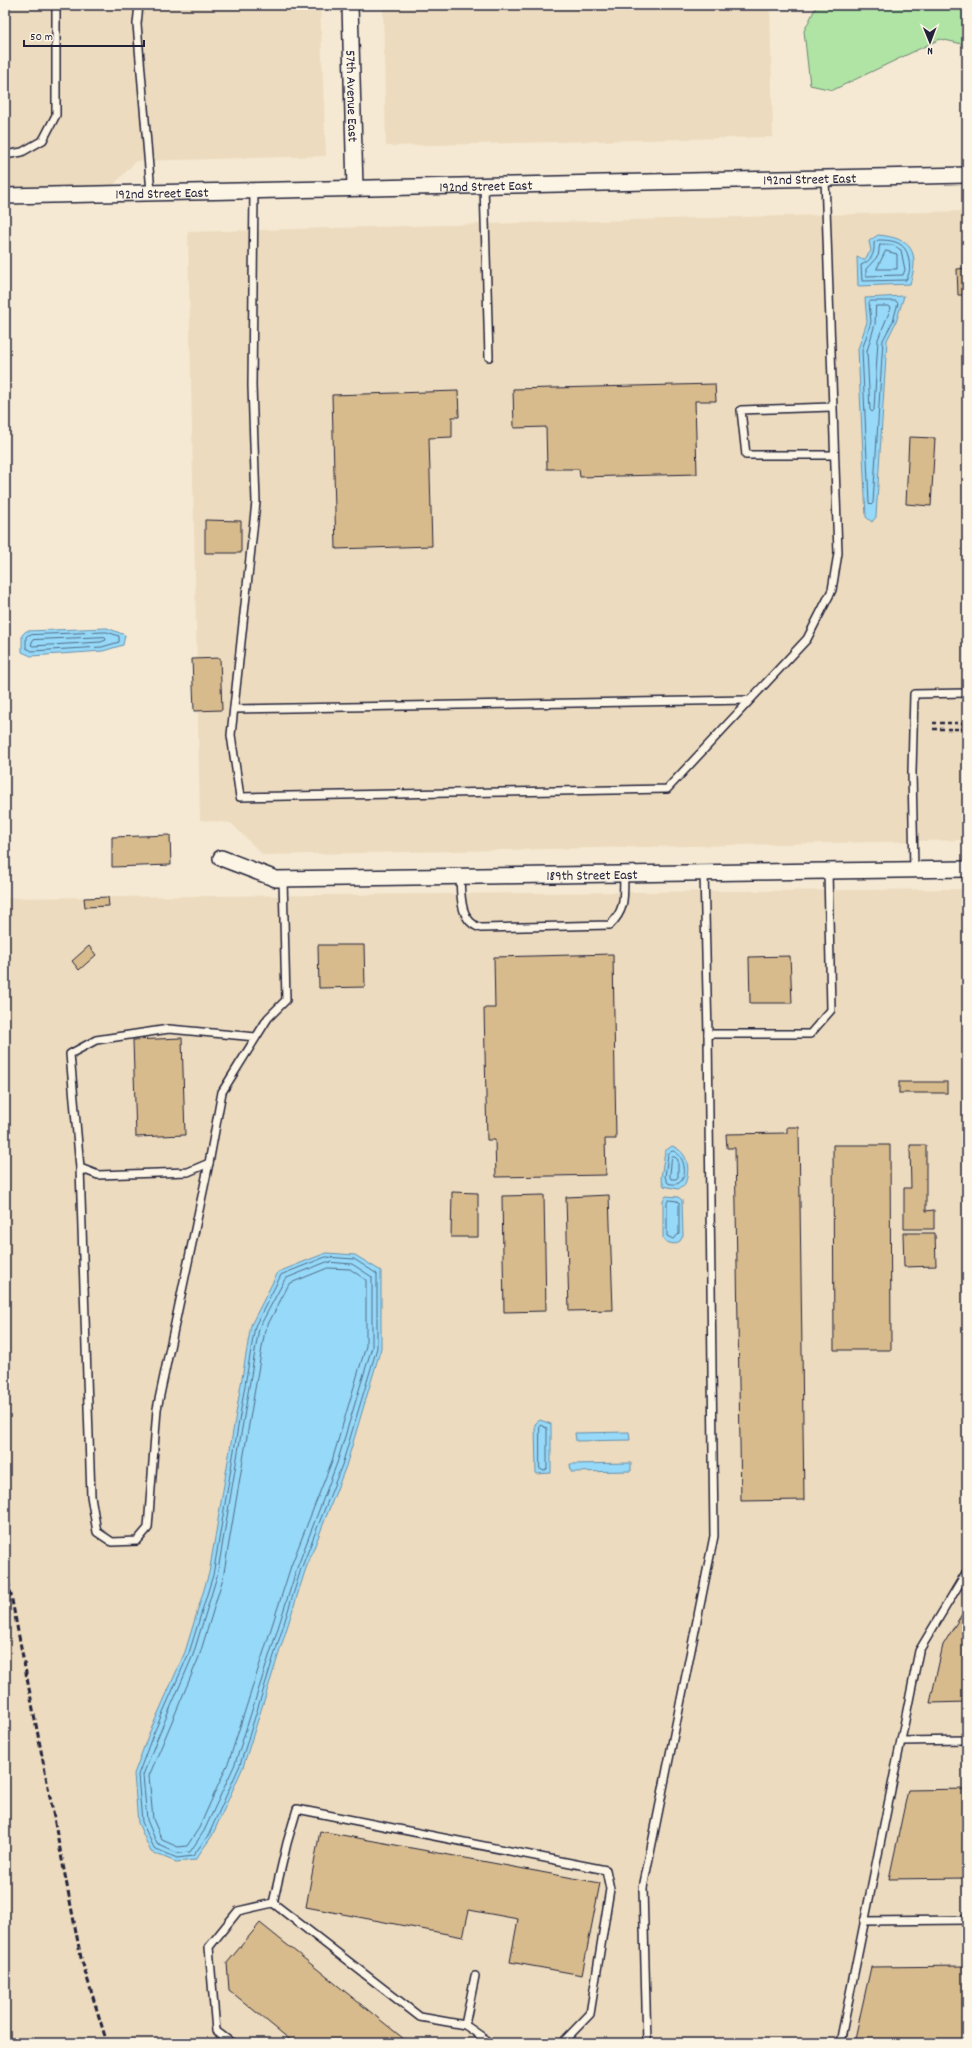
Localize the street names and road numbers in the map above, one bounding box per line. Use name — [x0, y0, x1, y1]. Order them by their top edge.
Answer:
street label: 57th Avenue East — [339, 50, 362, 142]
street label: 192nd Street East — [763, 169, 857, 191]
street label: 192nd Street East — [439, 176, 533, 199]
street label: 192nd Street East — [115, 184, 209, 206]
street label: 189th Street East — [546, 866, 638, 887]

